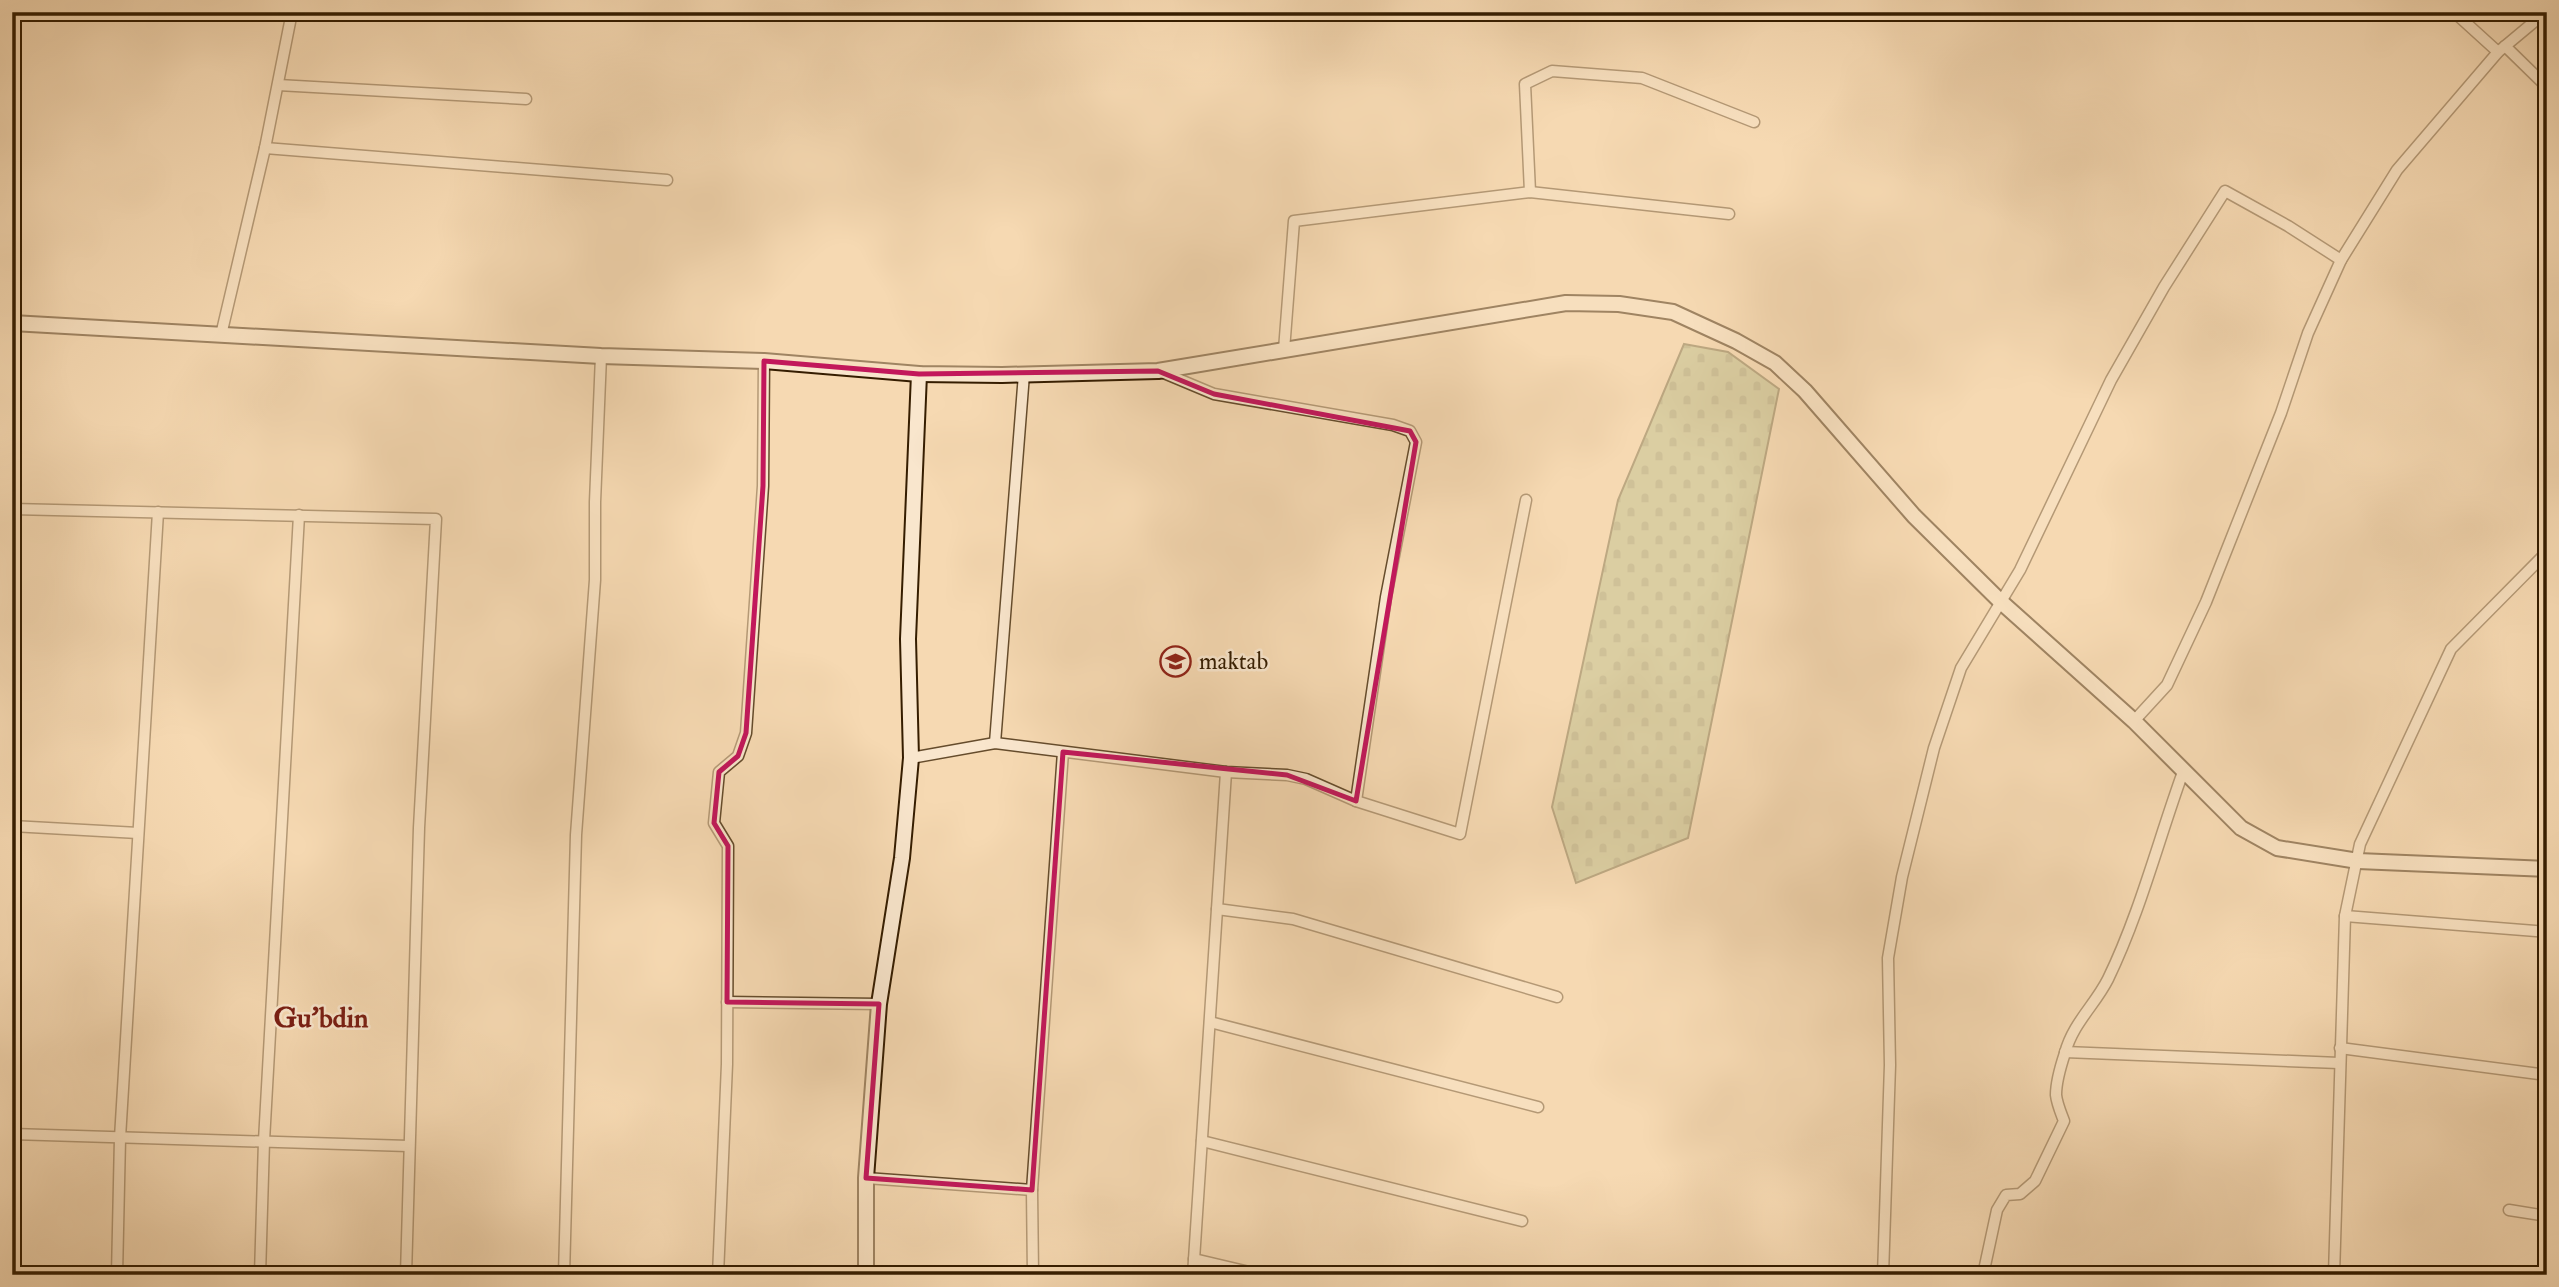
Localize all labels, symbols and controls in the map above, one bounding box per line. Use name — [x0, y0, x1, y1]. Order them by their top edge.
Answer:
school or university icon: maktab — [1159, 644, 1193, 678]
place label: maktab — [1199, 646, 1268, 677]
district label: Gu'bdin — [274, 1001, 369, 1036]

